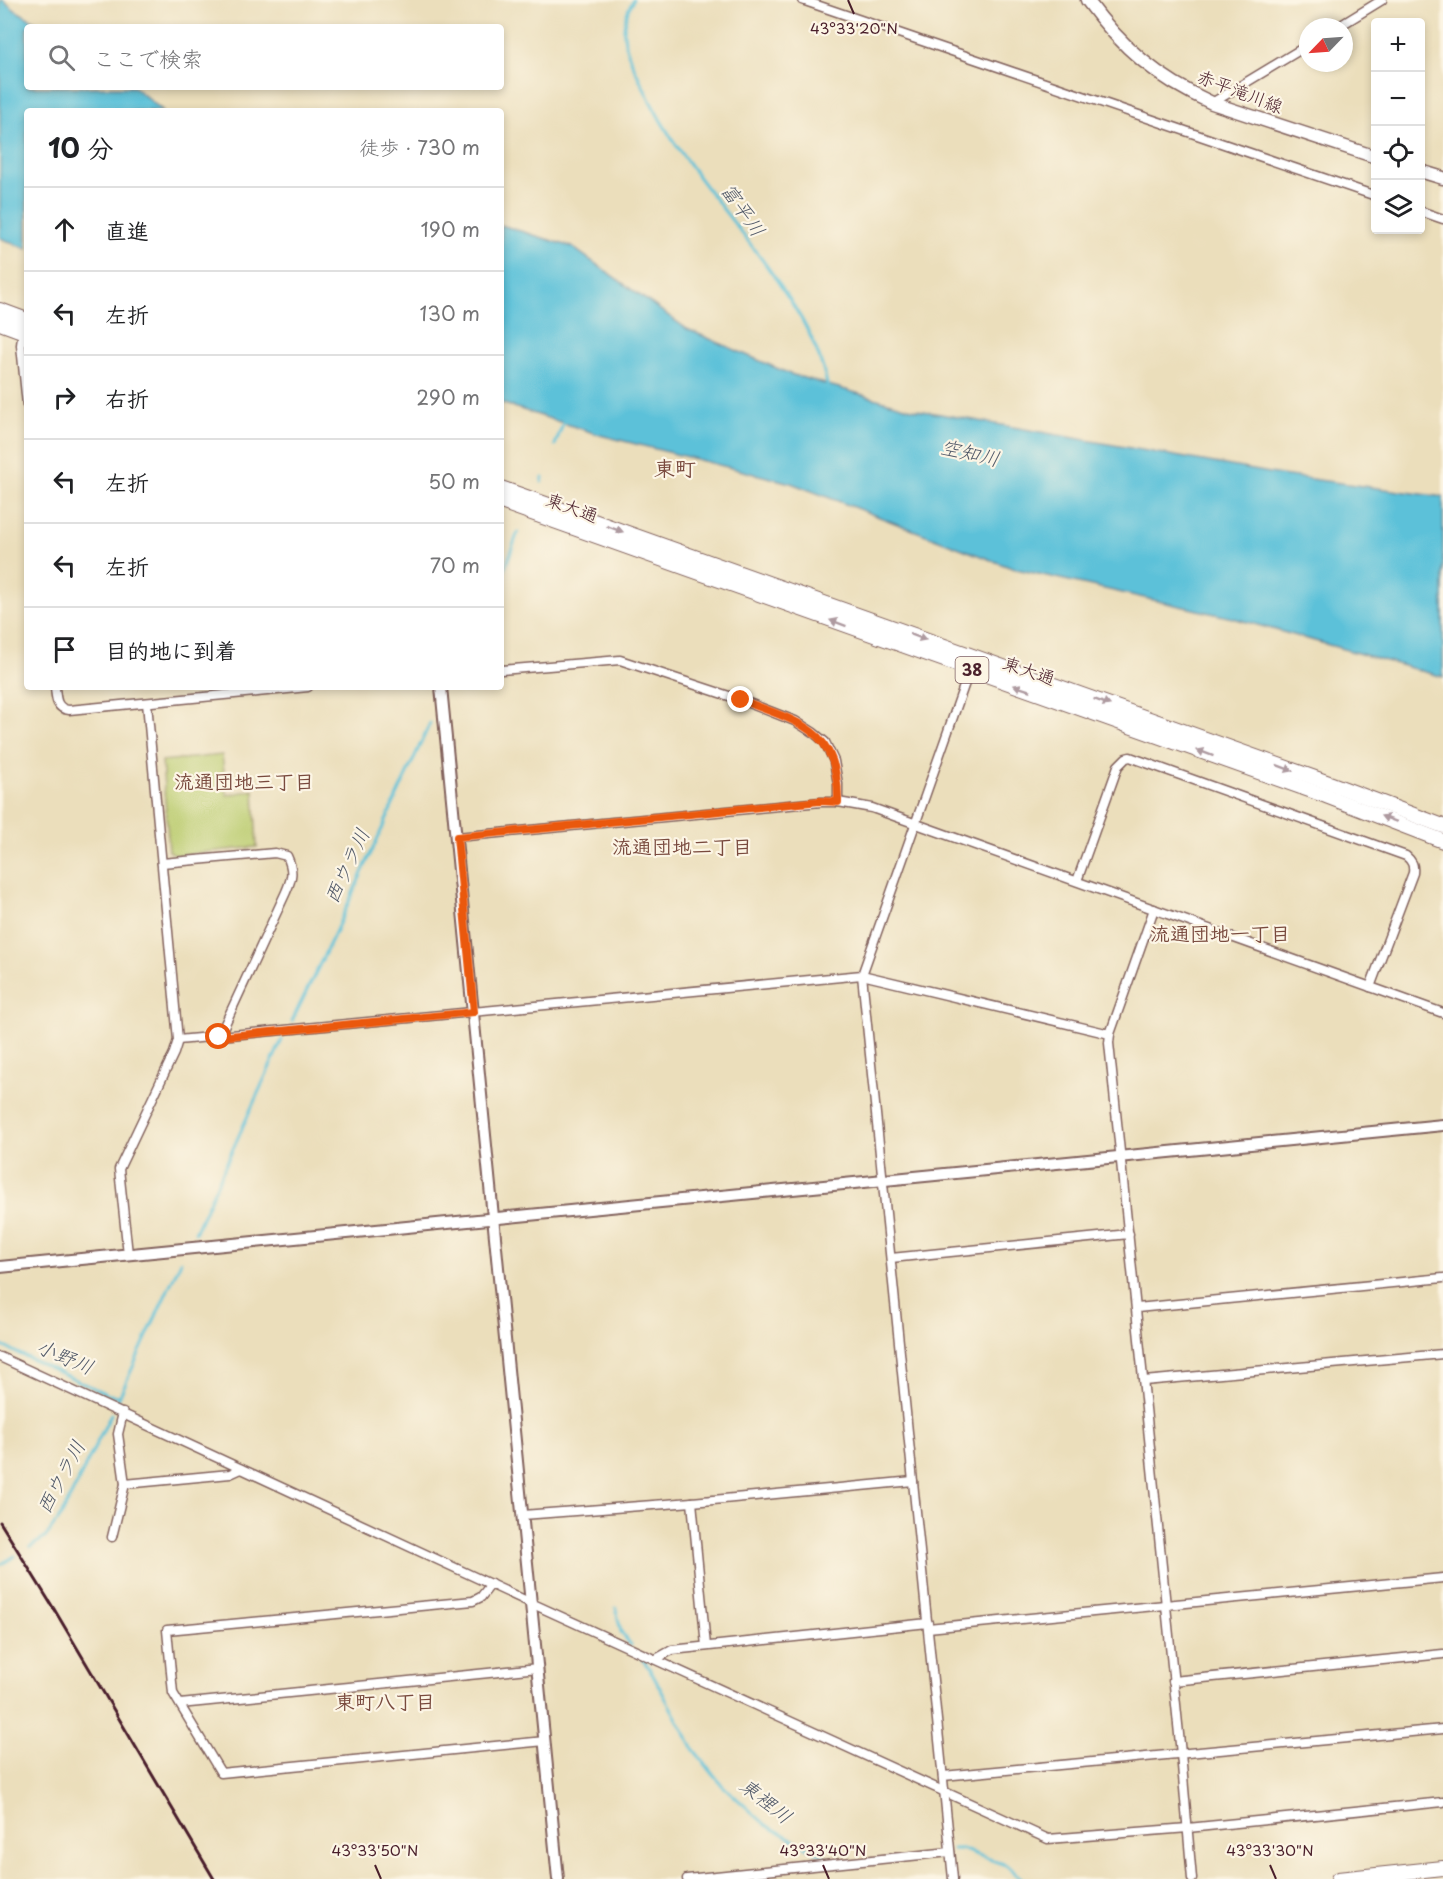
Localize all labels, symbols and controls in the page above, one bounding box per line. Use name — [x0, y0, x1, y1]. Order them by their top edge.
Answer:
text: 43°33'20"N — [810, 16, 898, 39]
north arrow — [1299, 18, 1353, 72]
map controls — [1371, 18, 1425, 234]
button: + — [1371, 18, 1425, 72]
search box — [24, 24, 504, 90]
icon: search — [45, 41, 78, 74]
text: ここで検索 — [93, 41, 203, 74]
street label: 赤平滝川線 — [1194, 62, 1287, 119]
button: − — [1371, 72, 1425, 126]
button: locate — [1371, 126, 1425, 180]
text: 10 分 — [48, 128, 114, 167]
text: 徒歩 · 730 m — [359, 132, 480, 162]
water label: 富平川 — [714, 176, 773, 243]
button: layers — [1371, 180, 1425, 234]
icon: ahead — [48, 213, 81, 246]
text: 直進 — [105, 213, 149, 246]
text: 190 m — [421, 214, 480, 244]
icon: left — [48, 297, 81, 330]
text: 左折 — [105, 297, 149, 330]
text: 130 m — [420, 298, 480, 328]
icon: right — [48, 381, 81, 414]
text: 右折 — [105, 381, 149, 414]
text: 290 m — [416, 382, 480, 412]
water label: 空知川 — [938, 431, 1003, 473]
district label: 東町 — [654, 451, 696, 483]
icon: left — [48, 465, 81, 498]
text: 左折 — [105, 465, 149, 498]
text: 50 m — [428, 466, 480, 496]
street label: 東大通 — [543, 485, 603, 529]
one-way arrow — [607, 525, 625, 535]
icon: left — [48, 549, 81, 582]
text: 左折 — [105, 549, 149, 582]
text: 70 m — [430, 550, 480, 580]
one-way arrow — [829, 617, 847, 627]
icon: arrive — [48, 633, 81, 666]
text: 目的地に到着 — [105, 633, 237, 666]
one-way arrow — [909, 633, 927, 643]
street label: 東大通 — [1000, 648, 1059, 691]
road number: 38 — [956, 657, 988, 683]
one-way arrow — [1012, 682, 1030, 692]
route end — [727, 686, 753, 712]
one-way arrow — [1093, 698, 1111, 708]
one-way arrow — [1196, 747, 1214, 757]
one-way arrow — [1276, 763, 1294, 773]
district label: 流通団地三丁目 — [174, 766, 314, 796]
one-way arrow — [1380, 814, 1398, 824]
water label: 西ウラ川 — [316, 823, 377, 908]
district label: 流通団地二丁目 — [612, 831, 752, 861]
district label: 流通団地一丁目 — [1150, 918, 1290, 948]
route start — [205, 1023, 231, 1049]
water label: 小野川 — [32, 1331, 99, 1382]
water label: 西ウラ川 — [28, 1434, 92, 1519]
district label: 東町八丁目 — [335, 1686, 435, 1716]
water label: 東裡川 — [734, 1770, 799, 1831]
text: 43°33'50"N — [332, 1838, 418, 1861]
text: 43°33'40"N — [779, 1838, 867, 1861]
text: 43°33'30"N — [1226, 1838, 1314, 1861]

